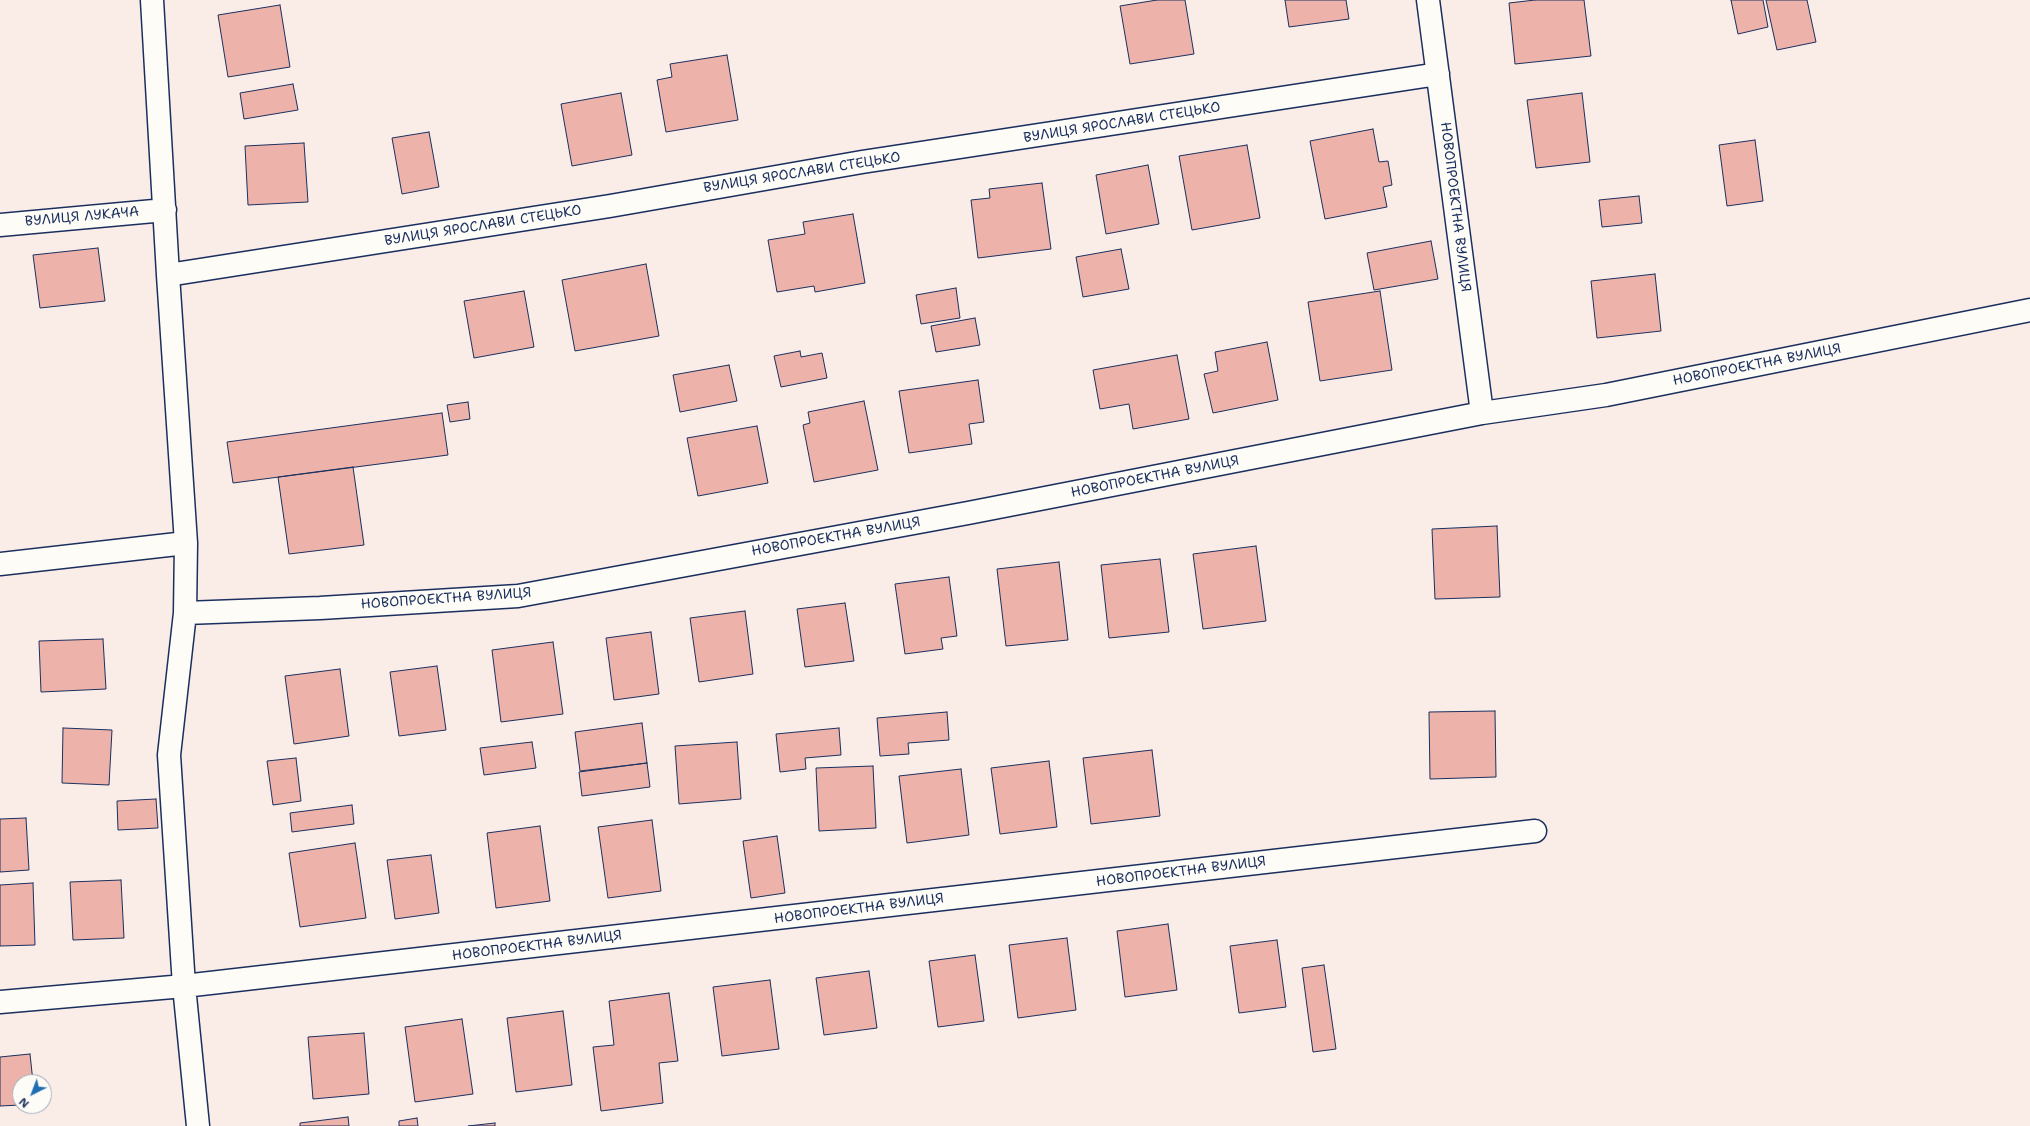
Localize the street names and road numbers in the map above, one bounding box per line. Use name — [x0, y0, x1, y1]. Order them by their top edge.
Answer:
street label: ВУЛИЦЯ ЯРОСЛАВИ СТЕЦЬКО — [1022, 99, 1222, 147]
street label: НОВОПРОЕКТНА ВУЛИЦЯ — [1436, 121, 1474, 293]
street label: ВУЛИЦЯ ЯРОСЛАВИ СТЕЦЬКО — [702, 149, 902, 197]
street label: ВУЛИЦЯ ЯРОСЛАВИ СТЕЦЬКО — [383, 202, 583, 250]
street label: ВУЛИЦЯ ЛУКАЧА — [24, 204, 140, 230]
street label: НОВОПРОЕКТНА ВУЛИЦЯ — [1671, 340, 1843, 390]
street label: НОВОПРОЕКТНА ВУЛИЦЯ — [1069, 452, 1241, 502]
street label: НОВОПРОЕКТНА ВУЛИЦЯ — [750, 514, 922, 560]
street label: НОВОПРОЕКТНА ВУЛИЦЯ — [360, 585, 532, 613]
street label: НОВОПРОЕКТНА ВУЛИЦЯ — [1095, 853, 1267, 891]
street label: НОВОПРОЕКТНА ВУЛИЦЯ — [773, 890, 945, 928]
street label: НОВОПРОЕКТНА ВУЛИЦЯ — [451, 927, 623, 965]

